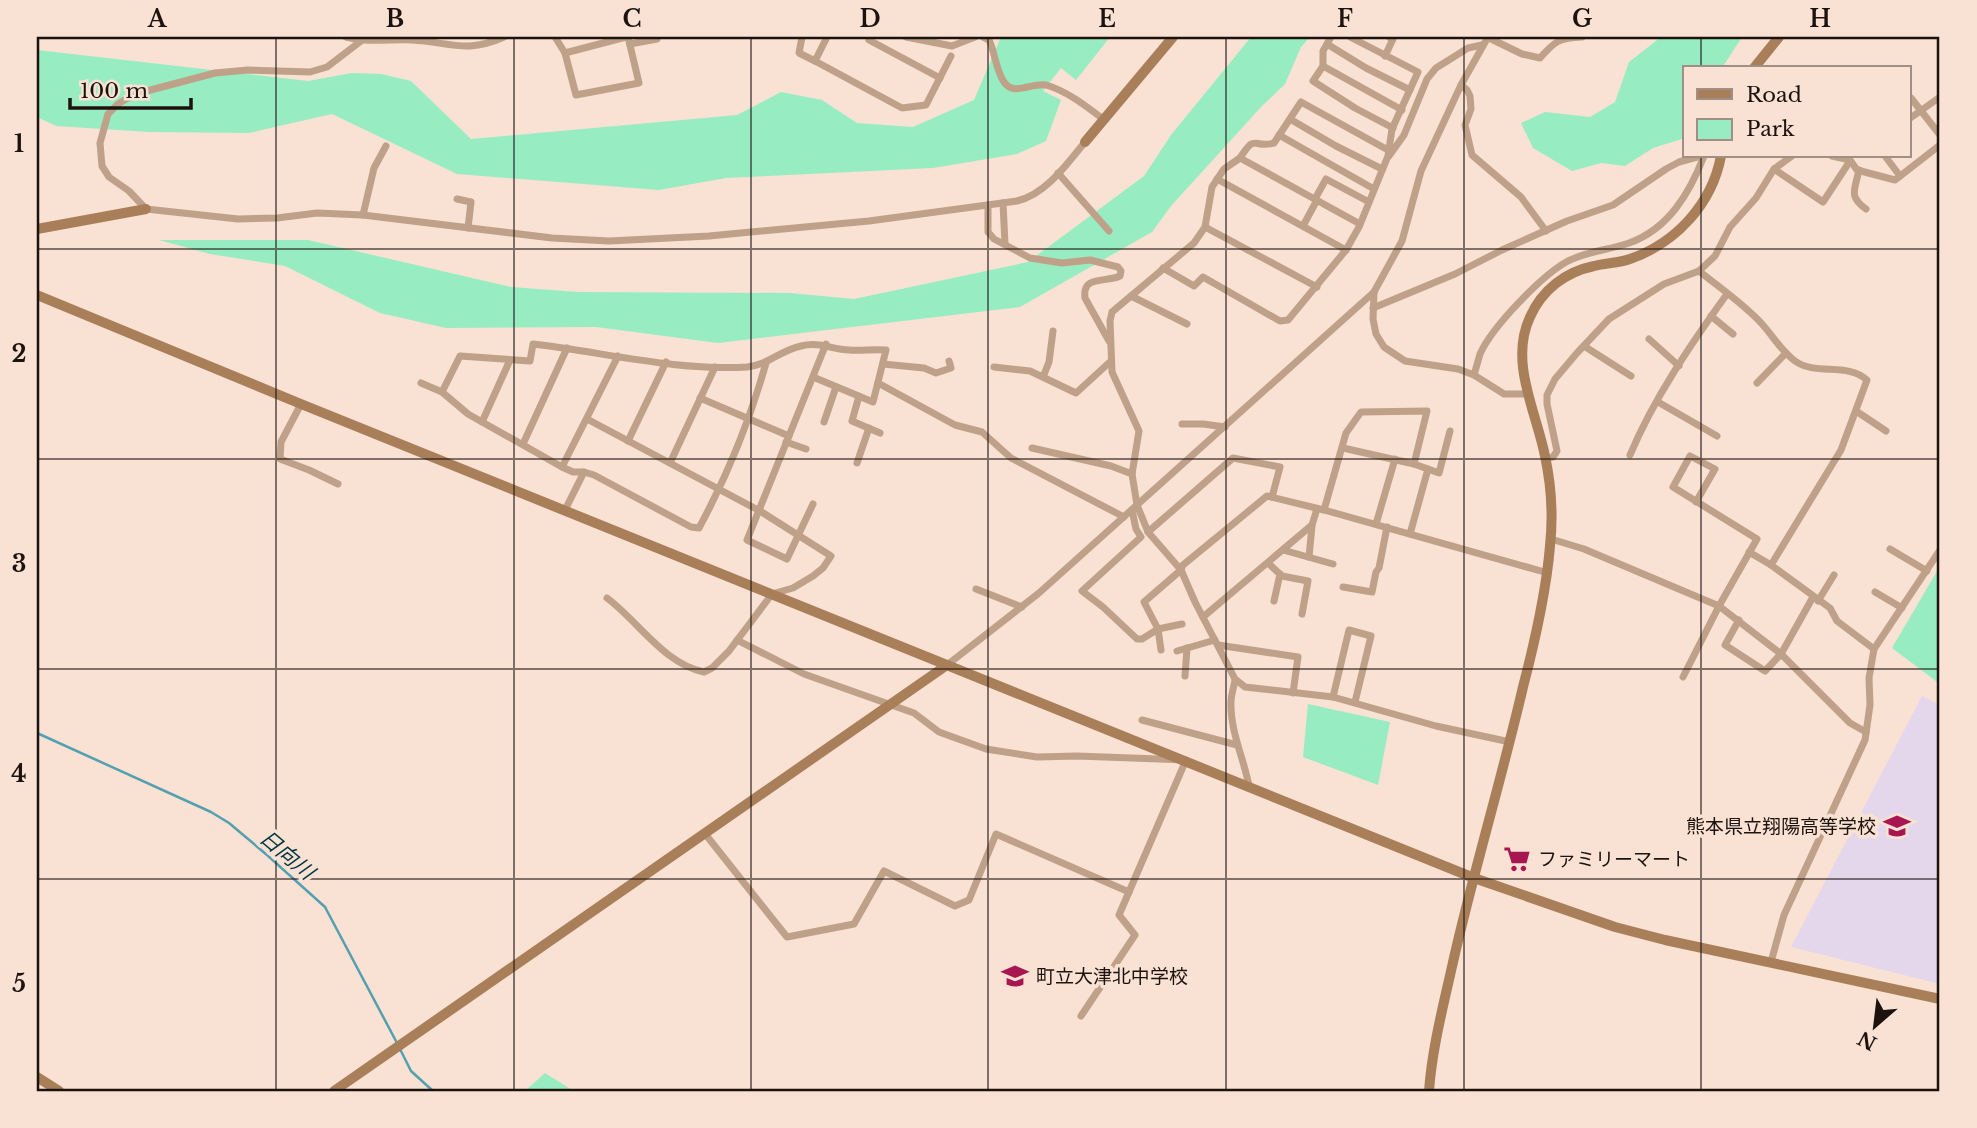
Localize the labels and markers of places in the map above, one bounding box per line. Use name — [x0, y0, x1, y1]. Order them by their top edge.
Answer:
school or university icon: 熊本県立翔陽高等学校 — [1882, 811, 1912, 841]
place label: 熊本県立翔陽高等学校 — [1686, 815, 1876, 838]
supermarket icon: ファミリーマート — [1502, 844, 1532, 874]
place label: ファミリーマート — [1538, 848, 1690, 871]
school or university icon: 町立大津北中学校 — [1000, 961, 1030, 991]
place label: 町立大津北中学校 — [1036, 965, 1188, 988]

